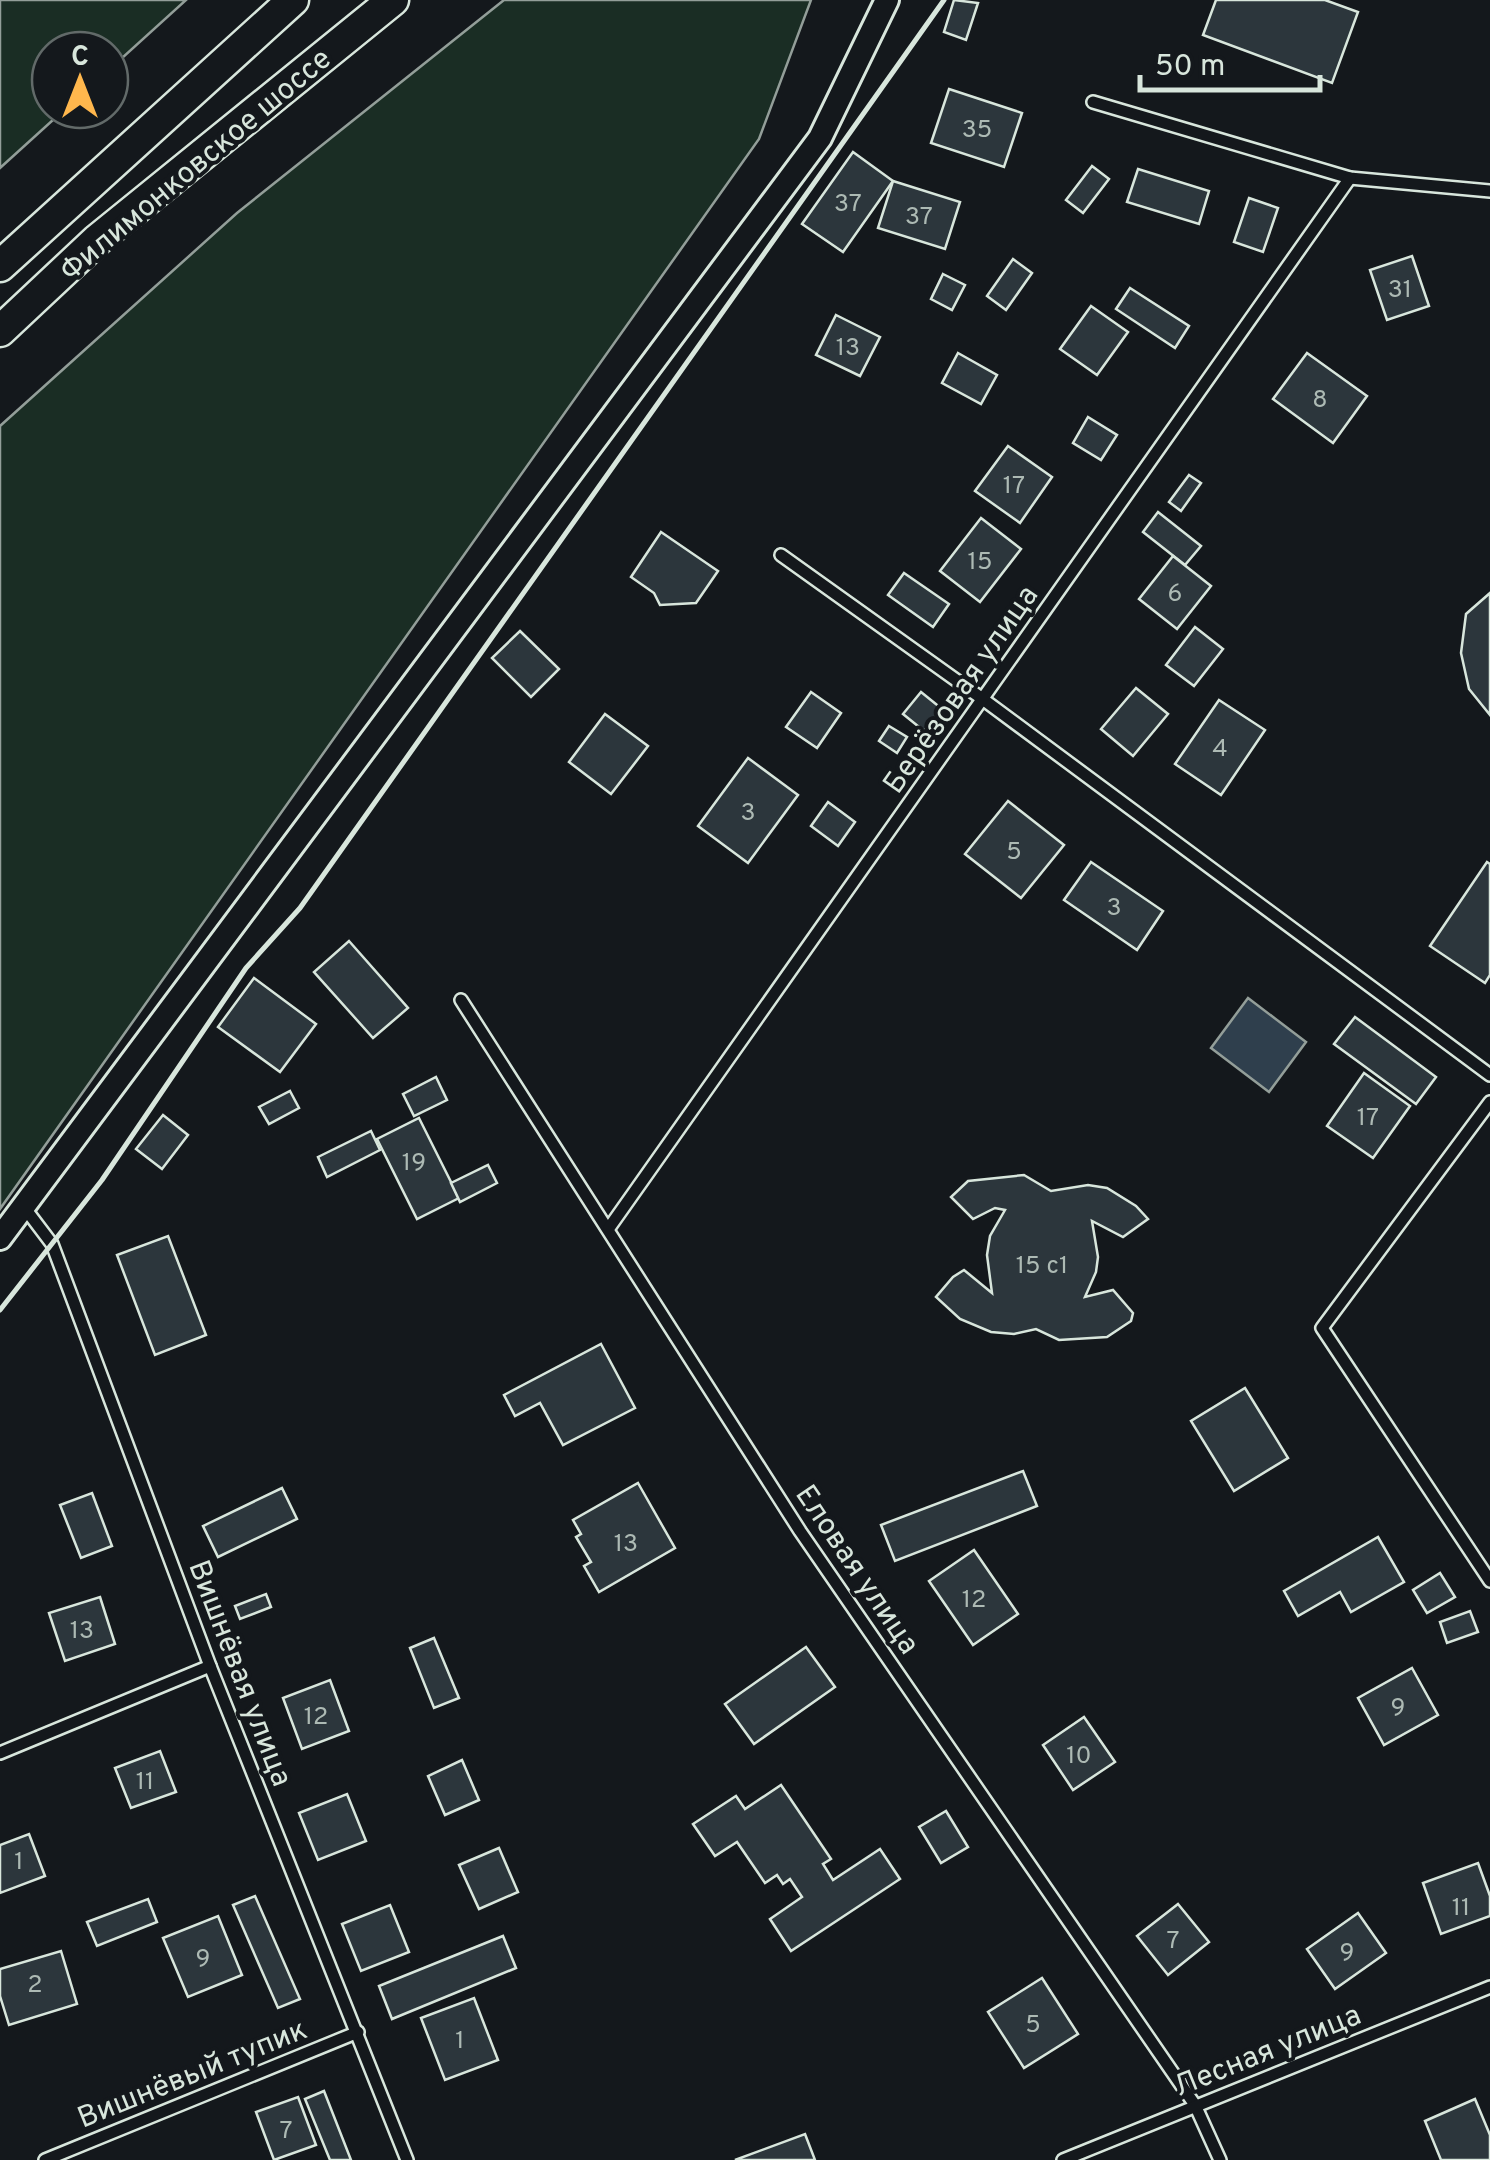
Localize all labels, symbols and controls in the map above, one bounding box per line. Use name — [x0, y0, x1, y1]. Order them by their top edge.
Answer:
north arrow — [30, 30, 130, 130]
scale bar — [1140, 30, 1320, 92]
text: С — [71, 40, 89, 76]
street label: Филимонковское шоссе — [53, 41, 340, 290]
text: 50 m — [1155, 49, 1225, 86]
house number: 35 — [962, 115, 992, 147]
house number: 37 — [834, 189, 862, 221]
house number: 37 — [905, 202, 933, 234]
house number: 31 — [1388, 275, 1412, 307]
house number: 13 — [836, 333, 860, 365]
house number: 8 — [1312, 385, 1328, 417]
house number: 17 — [1003, 471, 1025, 503]
house number: 15 — [968, 547, 992, 579]
street label: Берёзовая улица — [876, 579, 1048, 802]
house number: 6 — [1168, 579, 1182, 611]
house number: 4 — [1212, 734, 1228, 766]
house number: 3 — [740, 798, 756, 830]
house number: 5 — [1006, 837, 1022, 869]
house number: 3 — [1106, 893, 1122, 925]
house number: 17 — [1357, 1103, 1379, 1135]
house number: 19 — [402, 1148, 426, 1180]
house number: 15 с1 — [1016, 1251, 1068, 1283]
street label: Еловая улица — [786, 1479, 926, 1662]
house number: 13 — [614, 1529, 638, 1561]
street label: Вишнёвая улица — [179, 1556, 299, 1792]
house number: 12 — [962, 1585, 986, 1617]
house number: 13 — [70, 1616, 94, 1648]
house number: 9 — [1391, 1693, 1405, 1725]
house number: 12 — [304, 1702, 328, 1734]
house number: 10 — [1066, 1741, 1092, 1773]
house number: 11 — [136, 1767, 154, 1799]
house number: 1 — [14, 1847, 24, 1879]
house number: 11 — [1452, 1893, 1470, 1925]
house number: 7 — [1166, 1926, 1180, 1958]
house number: 9 — [1340, 1938, 1354, 1970]
house number: 9 — [196, 1944, 210, 1976]
house number: 2 — [27, 1970, 43, 2002]
street label: Лесная улица — [1169, 1998, 1367, 2107]
house number: 5 — [1025, 2010, 1041, 2042]
street label: Вишнёвый тупик — [73, 2012, 313, 2138]
house number: 1 — [455, 2026, 465, 2058]
house number: 7 — [279, 2116, 293, 2148]

